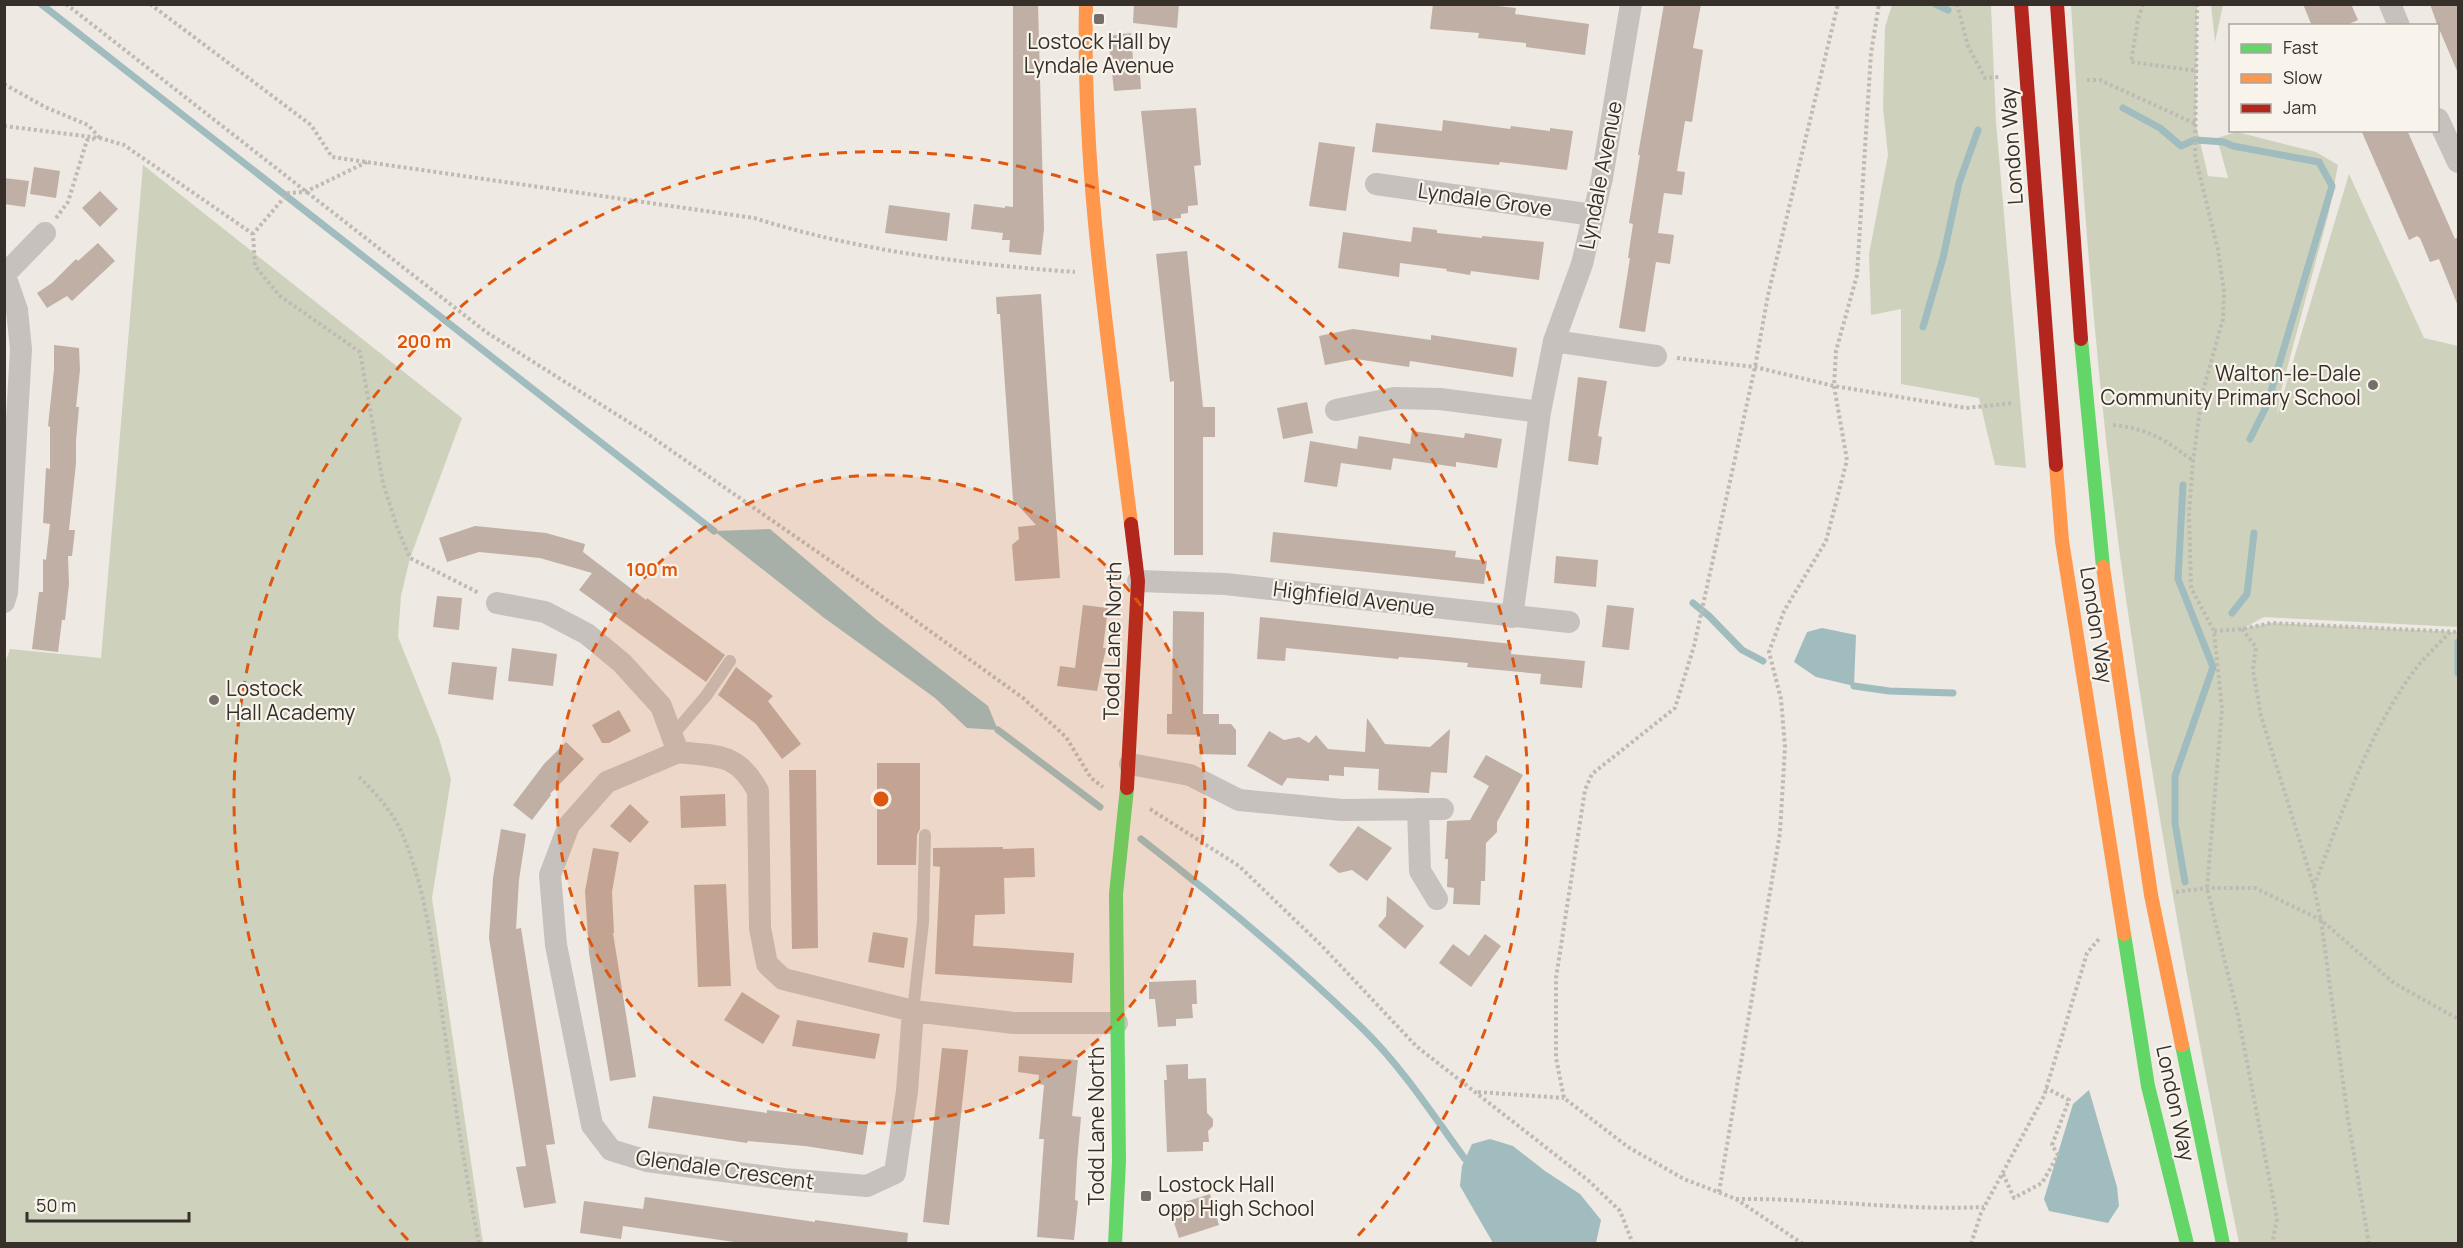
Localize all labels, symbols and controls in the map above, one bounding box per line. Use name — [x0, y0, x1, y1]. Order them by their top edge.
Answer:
marker: Lostock Hall by Lyndale Avenue — [1092, 12, 1106, 26]
legend — [2229, 24, 2439, 132]
place label: Lostock Hall by Lyndale Avenue — [1024, 27, 1174, 79]
text: Fast — [2283, 35, 2318, 59]
text: Slow — [2283, 65, 2323, 89]
street label: London Way — [1993, 86, 2029, 206]
text: Jam — [2283, 95, 2317, 119]
street label: Lyndale Avenue — [1572, 98, 1628, 252]
street label: Lyndale Grove — [1416, 176, 1554, 222]
text: 200 m — [397, 329, 451, 353]
place label: Walton-le-Dale Community Primary School — [2101, 359, 2361, 411]
marker: Walton-le-Dale Community Primary School — [2366, 378, 2380, 392]
text: 100 m — [626, 557, 678, 581]
street label: Todd Lane North — [1097, 561, 1127, 721]
street label: London Way — [2074, 565, 2120, 685]
street label: Highfield Avenue — [1272, 574, 1436, 622]
place label: Lostock Hall Academy — [226, 674, 355, 726]
marker: Lostock Hall Academy — [207, 693, 221, 707]
centre of rings — [871, 789, 891, 809]
street label: London Way — [2150, 1042, 2202, 1164]
street label: Todd Lane North — [1082, 1047, 1110, 1205]
street label: Glendale Crescent — [634, 1143, 816, 1195]
place label: Lostock Hall opp High School — [1158, 1170, 1315, 1222]
scale bar — [27, 1185, 189, 1223]
marker: Lostock Hall opp High School — [1139, 1189, 1153, 1203]
text: 50 m — [36, 1193, 76, 1217]

